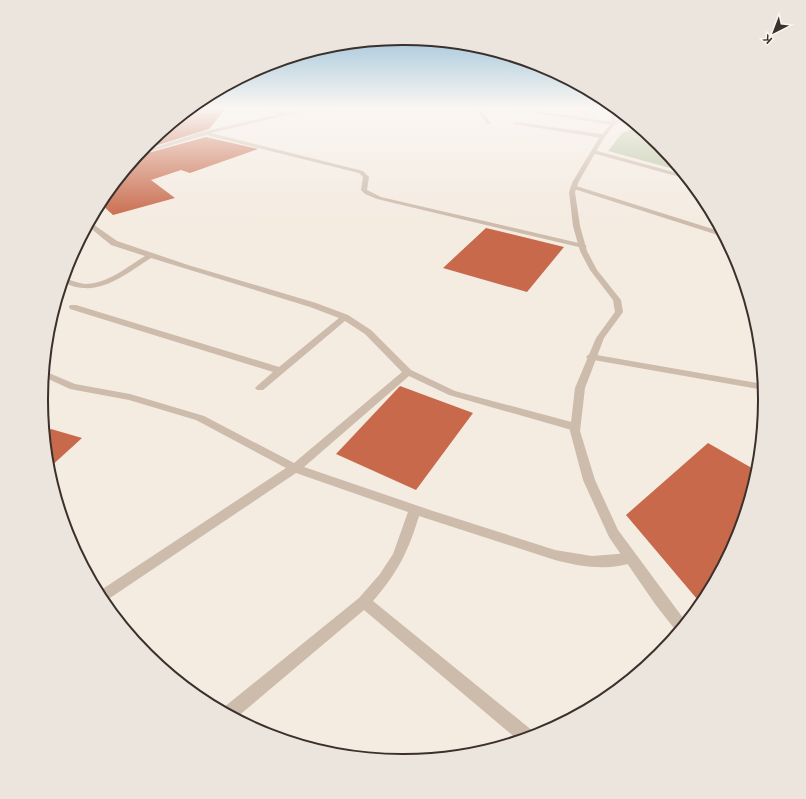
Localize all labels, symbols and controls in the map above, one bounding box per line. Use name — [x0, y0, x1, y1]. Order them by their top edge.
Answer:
north arrow — [754, 12, 794, 52]
text: K — [760, 32, 774, 47]

